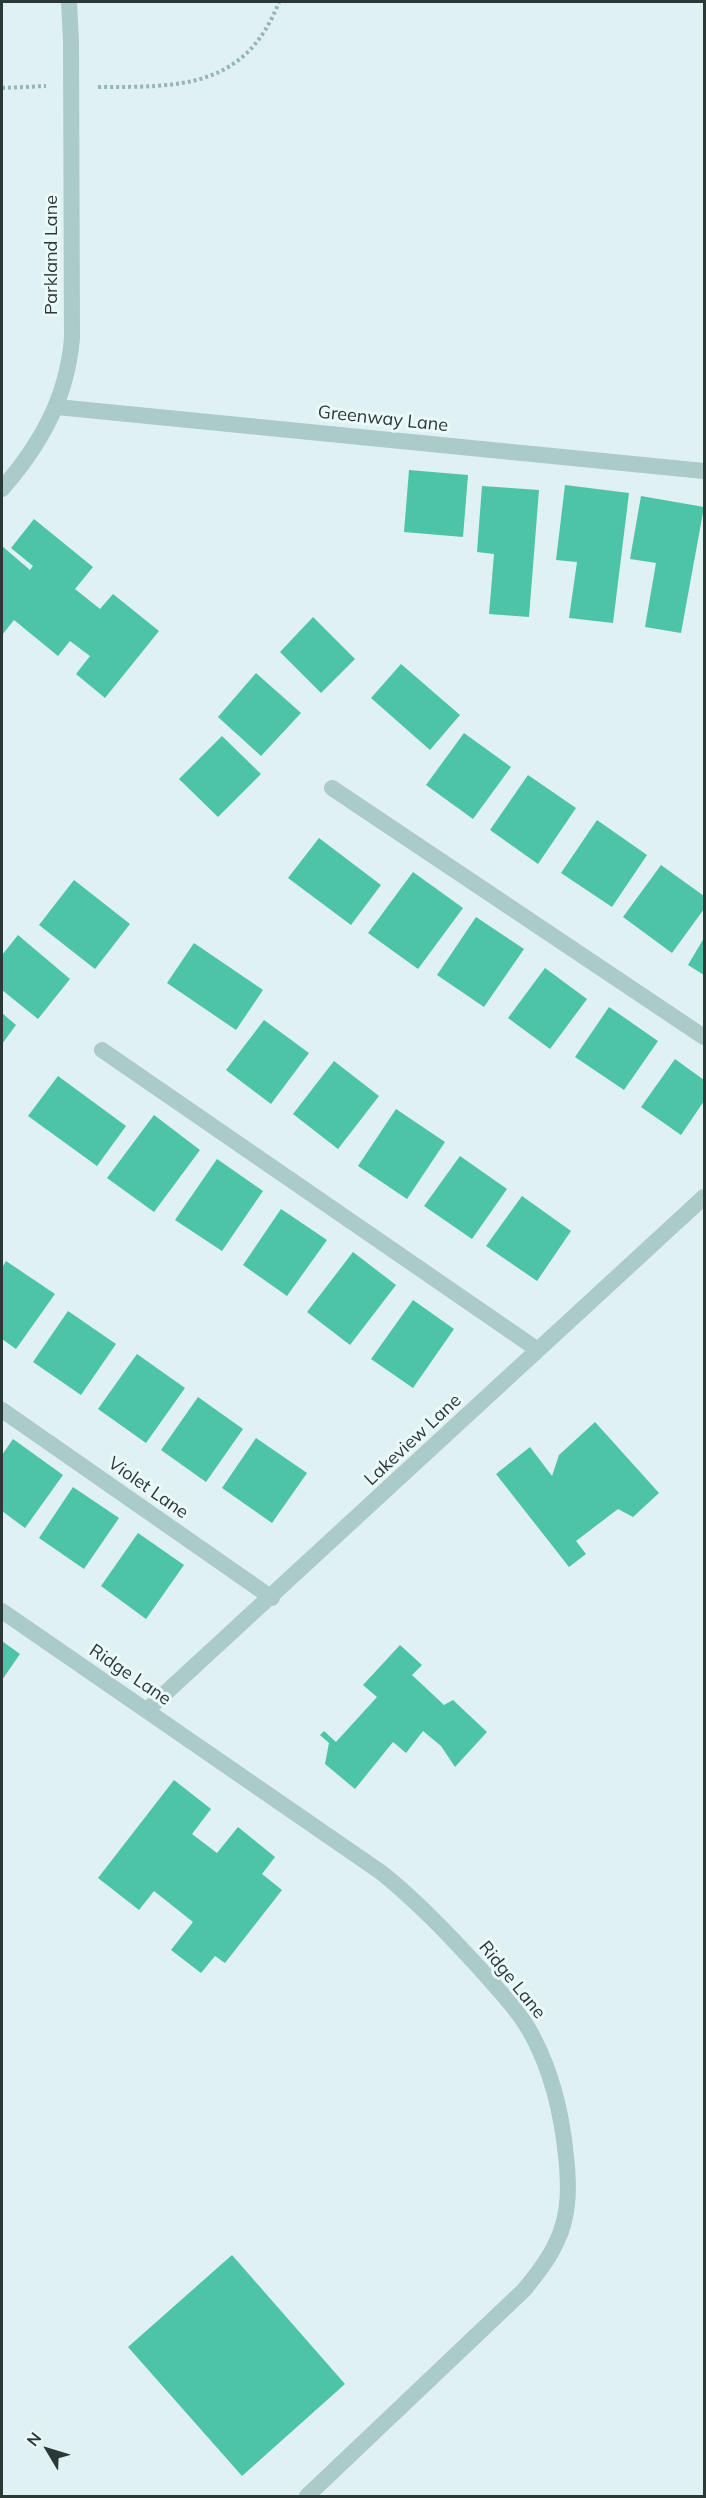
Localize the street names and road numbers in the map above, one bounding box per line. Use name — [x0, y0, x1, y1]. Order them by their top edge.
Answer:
street label: Parkland Lane — [41, 195, 63, 315]
street label: Greenway Lane — [317, 401, 449, 437]
street label: Lakeview Lane — [360, 1390, 466, 1490]
street label: Violet Lane — [104, 1452, 192, 1524]
street label: Ridge Lane — [85, 1640, 175, 1710]
street label: Ridge Lane — [474, 1937, 550, 2023]

